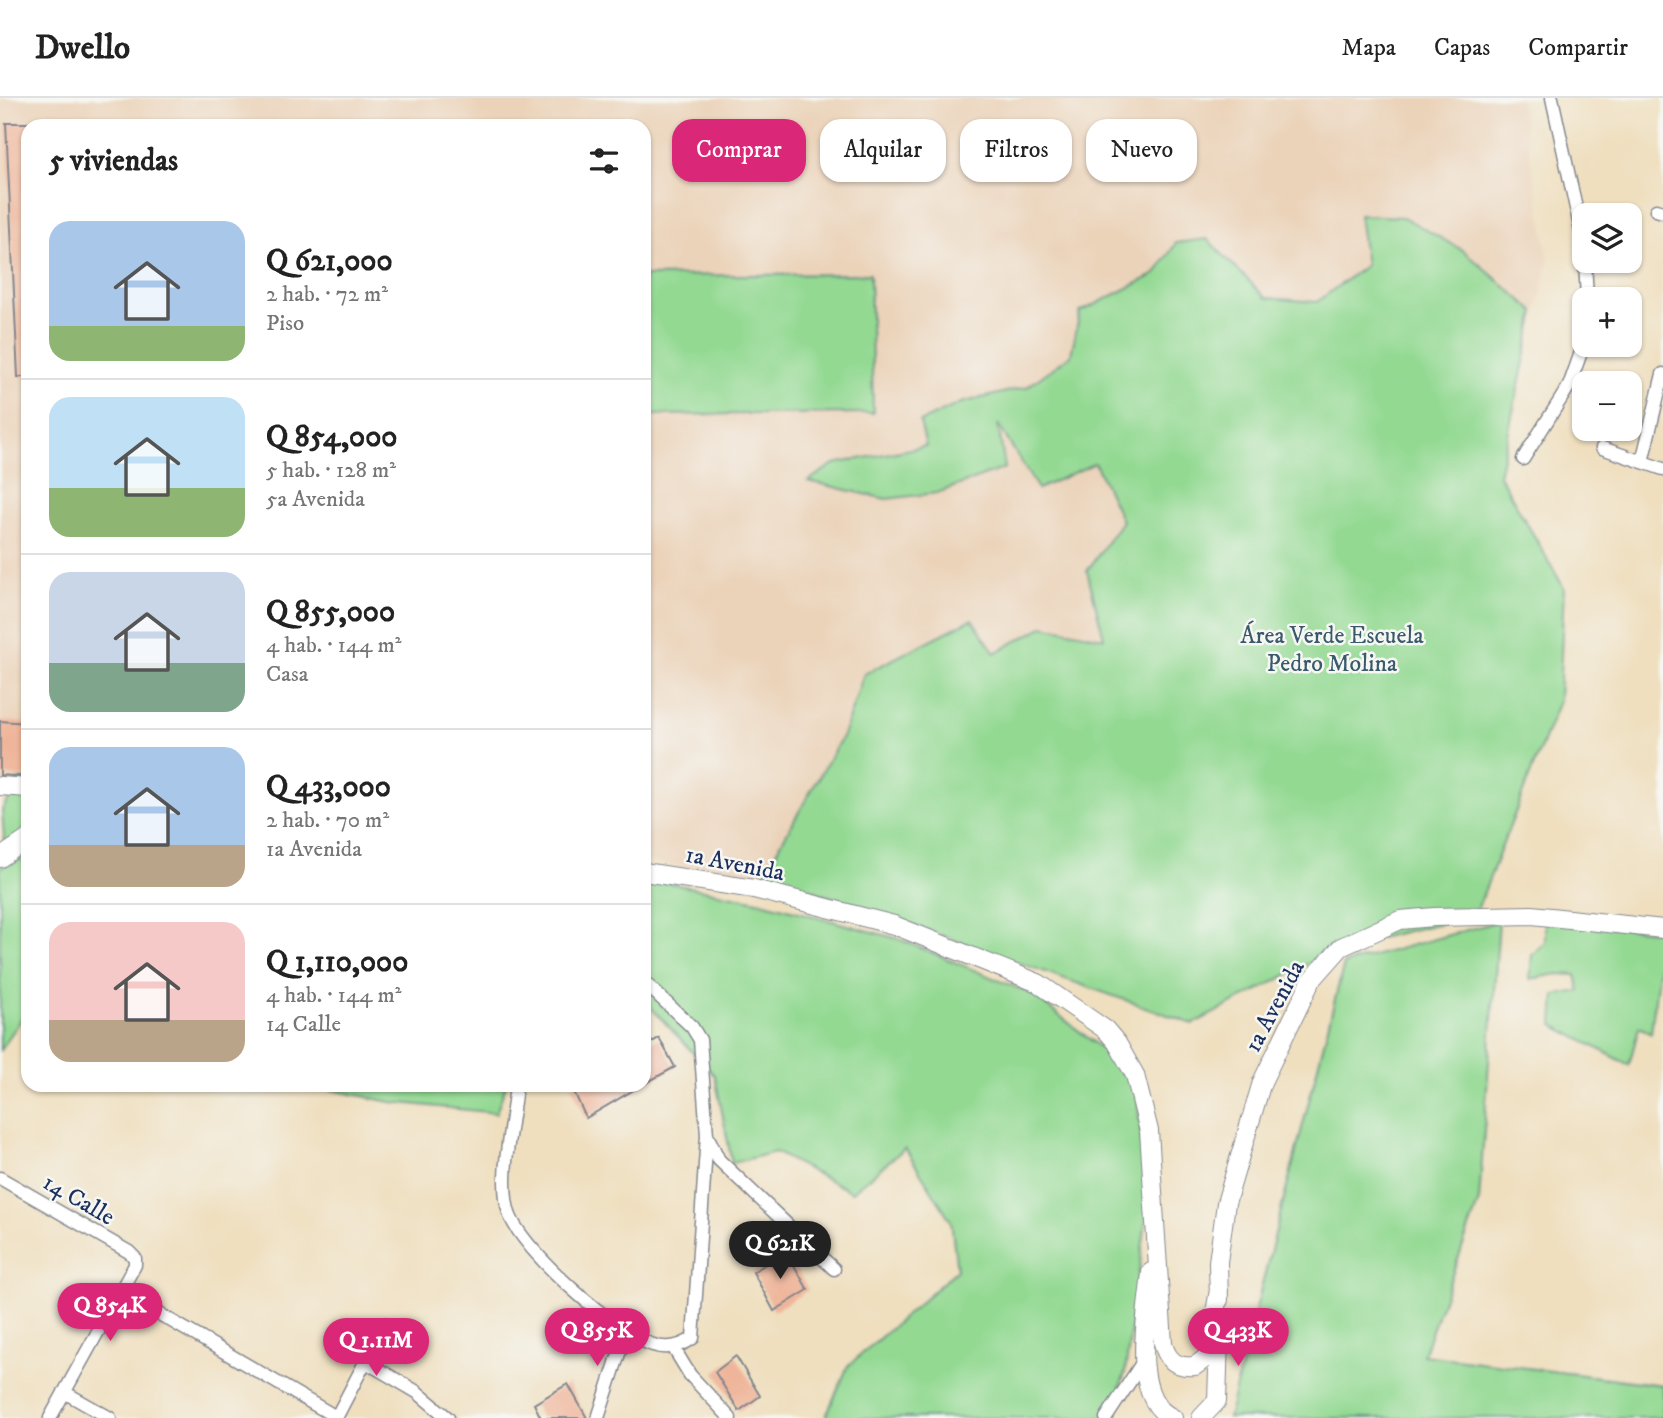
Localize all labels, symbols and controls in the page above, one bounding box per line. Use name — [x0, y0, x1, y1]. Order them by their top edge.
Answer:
text: Dwello — [35, 28, 130, 69]
text: Mapa — [1342, 33, 1396, 63]
text: Capas — [1434, 33, 1490, 63]
text: Compartir — [1528, 33, 1628, 63]
chip: Comprar — [672, 119, 806, 182]
chip: Alquilar — [820, 119, 946, 182]
chip: Filtros — [960, 119, 1072, 182]
chip: Nuevo — [1086, 119, 1197, 182]
icon: filters — [585, 142, 623, 180]
text: 5 viviendas — [49, 143, 178, 180]
map controls — [1572, 203, 1642, 441]
button: layers — [1572, 203, 1642, 273]
text: Q 621,000 — [266, 243, 393, 280]
icon: home — [105, 249, 189, 333]
text: 2 hab. · 72 m² — [266, 280, 388, 309]
button: + — [1572, 287, 1642, 357]
text: Piso — [266, 309, 304, 338]
button: − — [1572, 371, 1642, 441]
text: Q 854,000 — [266, 419, 398, 456]
icon: home — [105, 425, 189, 509]
text: 5 hab. · 128 m² — [266, 456, 396, 485]
text: 5a Avenida — [266, 485, 365, 514]
text: Q 855,000 — [266, 594, 395, 631]
icon: home — [105, 600, 189, 684]
park label: Área Verde Escuela Pedro Molina — [1240, 620, 1425, 679]
text: 4 hab. · 144 m² — [266, 631, 402, 660]
text: Casa — [266, 660, 309, 689]
text: Q 433,000 — [266, 769, 391, 806]
icon: home — [105, 775, 189, 859]
text: 2 hab. · 70 m² — [266, 806, 389, 835]
text: 1a Avenida — [266, 835, 362, 864]
street label: 1a Avenida — [683, 840, 788, 888]
text: Q 1,110,000 — [266, 944, 408, 981]
icon: home — [105, 950, 189, 1034]
street label: 1a Avenida — [1238, 954, 1312, 1058]
text: 4 hab. · 144 m² — [266, 981, 402, 1010]
text: 14 Calle — [266, 1010, 341, 1039]
street label: 14 Calle — [37, 1167, 120, 1232]
pin: Q 621K — [723, 1222, 837, 1281]
text: Q 621K — [745, 1229, 815, 1258]
pin: Q 854K — [53, 1284, 167, 1343]
text: Q 854K — [73, 1291, 147, 1320]
pin: Q 855K — [540, 1308, 654, 1368]
pin: Q 433K — [1181, 1308, 1295, 1368]
text: Q 855K — [561, 1316, 633, 1345]
text: Q 433K — [1204, 1316, 1272, 1345]
pin: Q 1.11M — [311, 1318, 441, 1378]
text: Q 1.11M — [339, 1326, 413, 1355]

